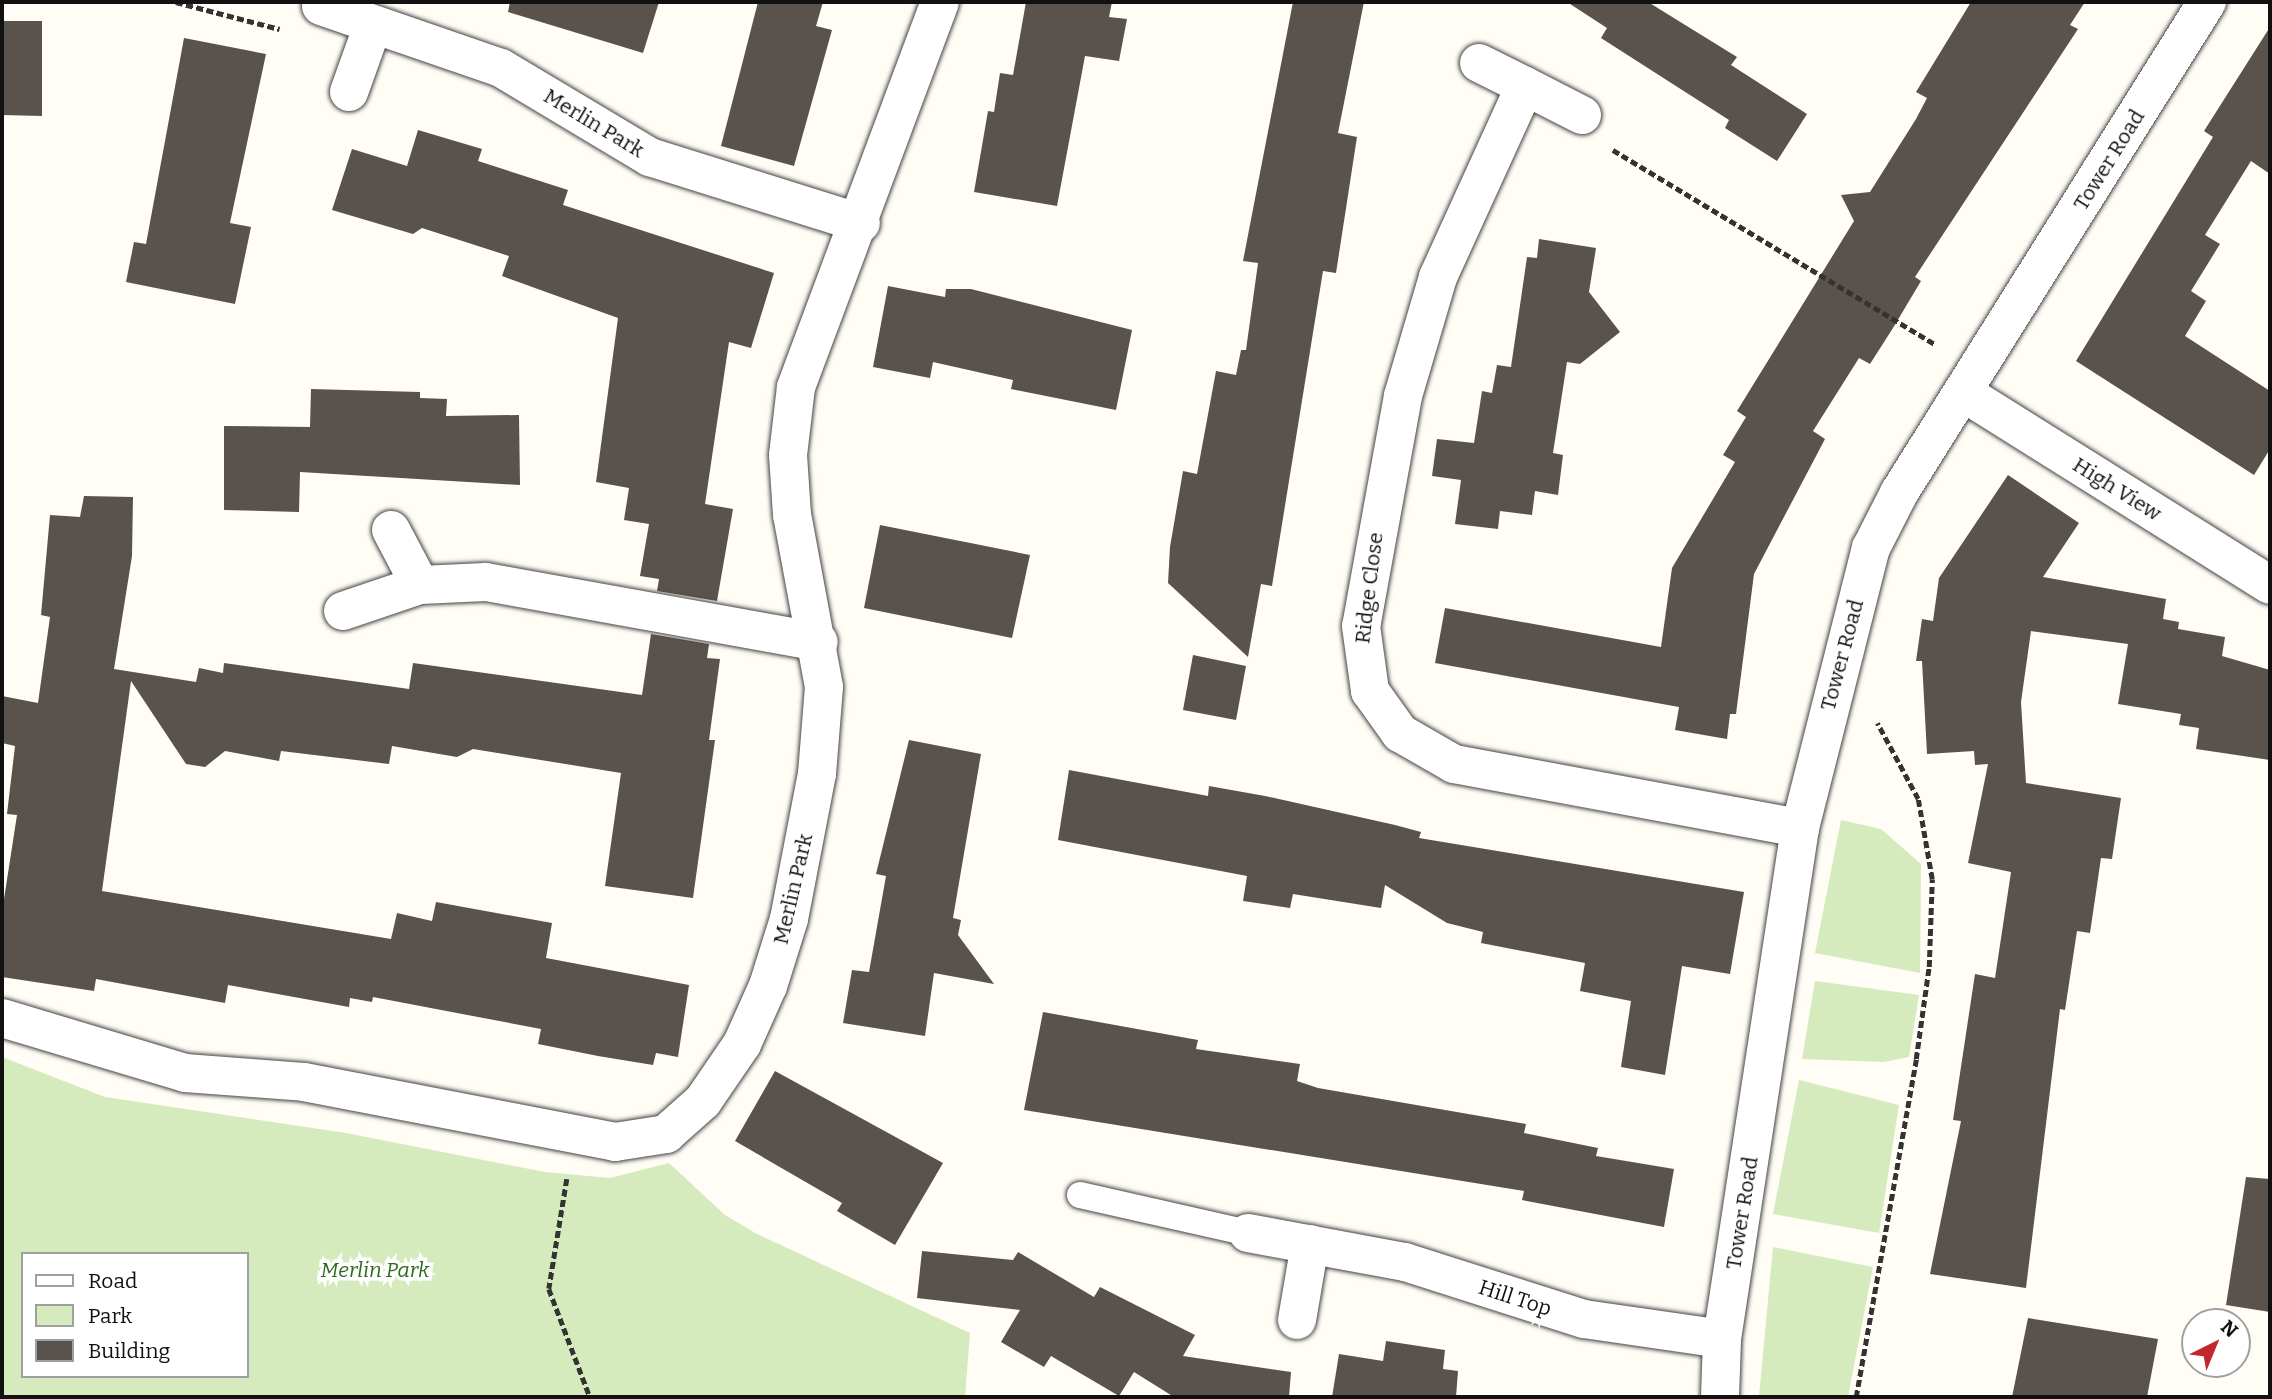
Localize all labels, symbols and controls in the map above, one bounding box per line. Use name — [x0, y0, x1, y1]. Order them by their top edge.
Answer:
street label: Merlin Park — [539, 83, 649, 163]
street label: Tower Road — [2068, 105, 2150, 215]
street label: High View — [2068, 452, 2166, 526]
street label: Ridge Close — [1350, 531, 1388, 645]
street label: Tower Road — [1815, 597, 1869, 713]
street label: Merlin Park — [768, 831, 818, 947]
street label: Tower Road — [1721, 1155, 1763, 1271]
legend — [21, 1252, 248, 1378]
park label: Merlin Park — [321, 1257, 429, 1283]
text: Road — [88, 1268, 137, 1294]
street label: Hill Top — [1475, 1274, 1555, 1322]
text: Park — [88, 1303, 132, 1329]
north arrow — [2181, 1308, 2251, 1378]
text: N — [2216, 1315, 2243, 1342]
text: Building — [88, 1338, 170, 1364]

